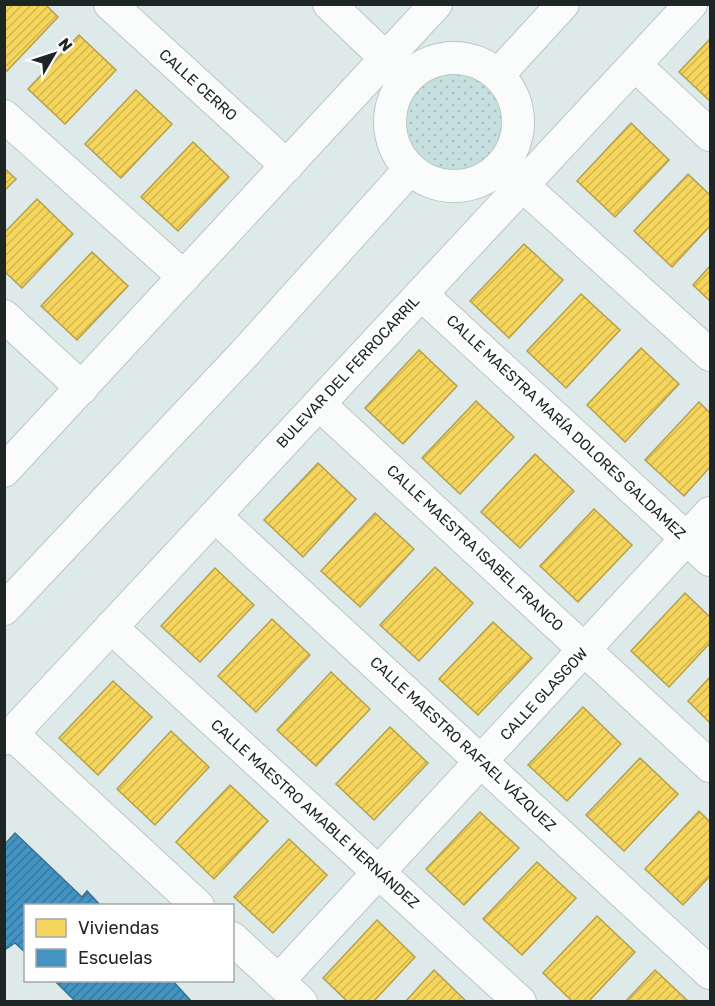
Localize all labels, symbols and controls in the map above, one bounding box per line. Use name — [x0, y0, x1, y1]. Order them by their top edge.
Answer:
north arrow — [24, 24, 84, 84]
text: N — [54, 34, 76, 55]
street label: CALLE CERRO — [155, 45, 241, 125]
street label: BULEVAR DEL FERROCARRIL — [273, 292, 424, 452]
street label: CALLE MAESTRA MARÍA DOLORES GALDAMEZ — [443, 311, 689, 543]
street label: CALLE MAESTRA ISABEL FRANCO — [383, 461, 567, 635]
street label: CALLE GLASGOW — [497, 644, 591, 744]
street label: CALLE MAESTRO RAFAEL VÁZQUEZ — [366, 653, 560, 835]
street label: CALLE MAESTRO AMABLE HERNÁNDEZ — [207, 716, 423, 912]
legend — [24, 904, 234, 982]
text: Viviendas — [78, 917, 159, 939]
text: Escuelas — [78, 947, 152, 969]

